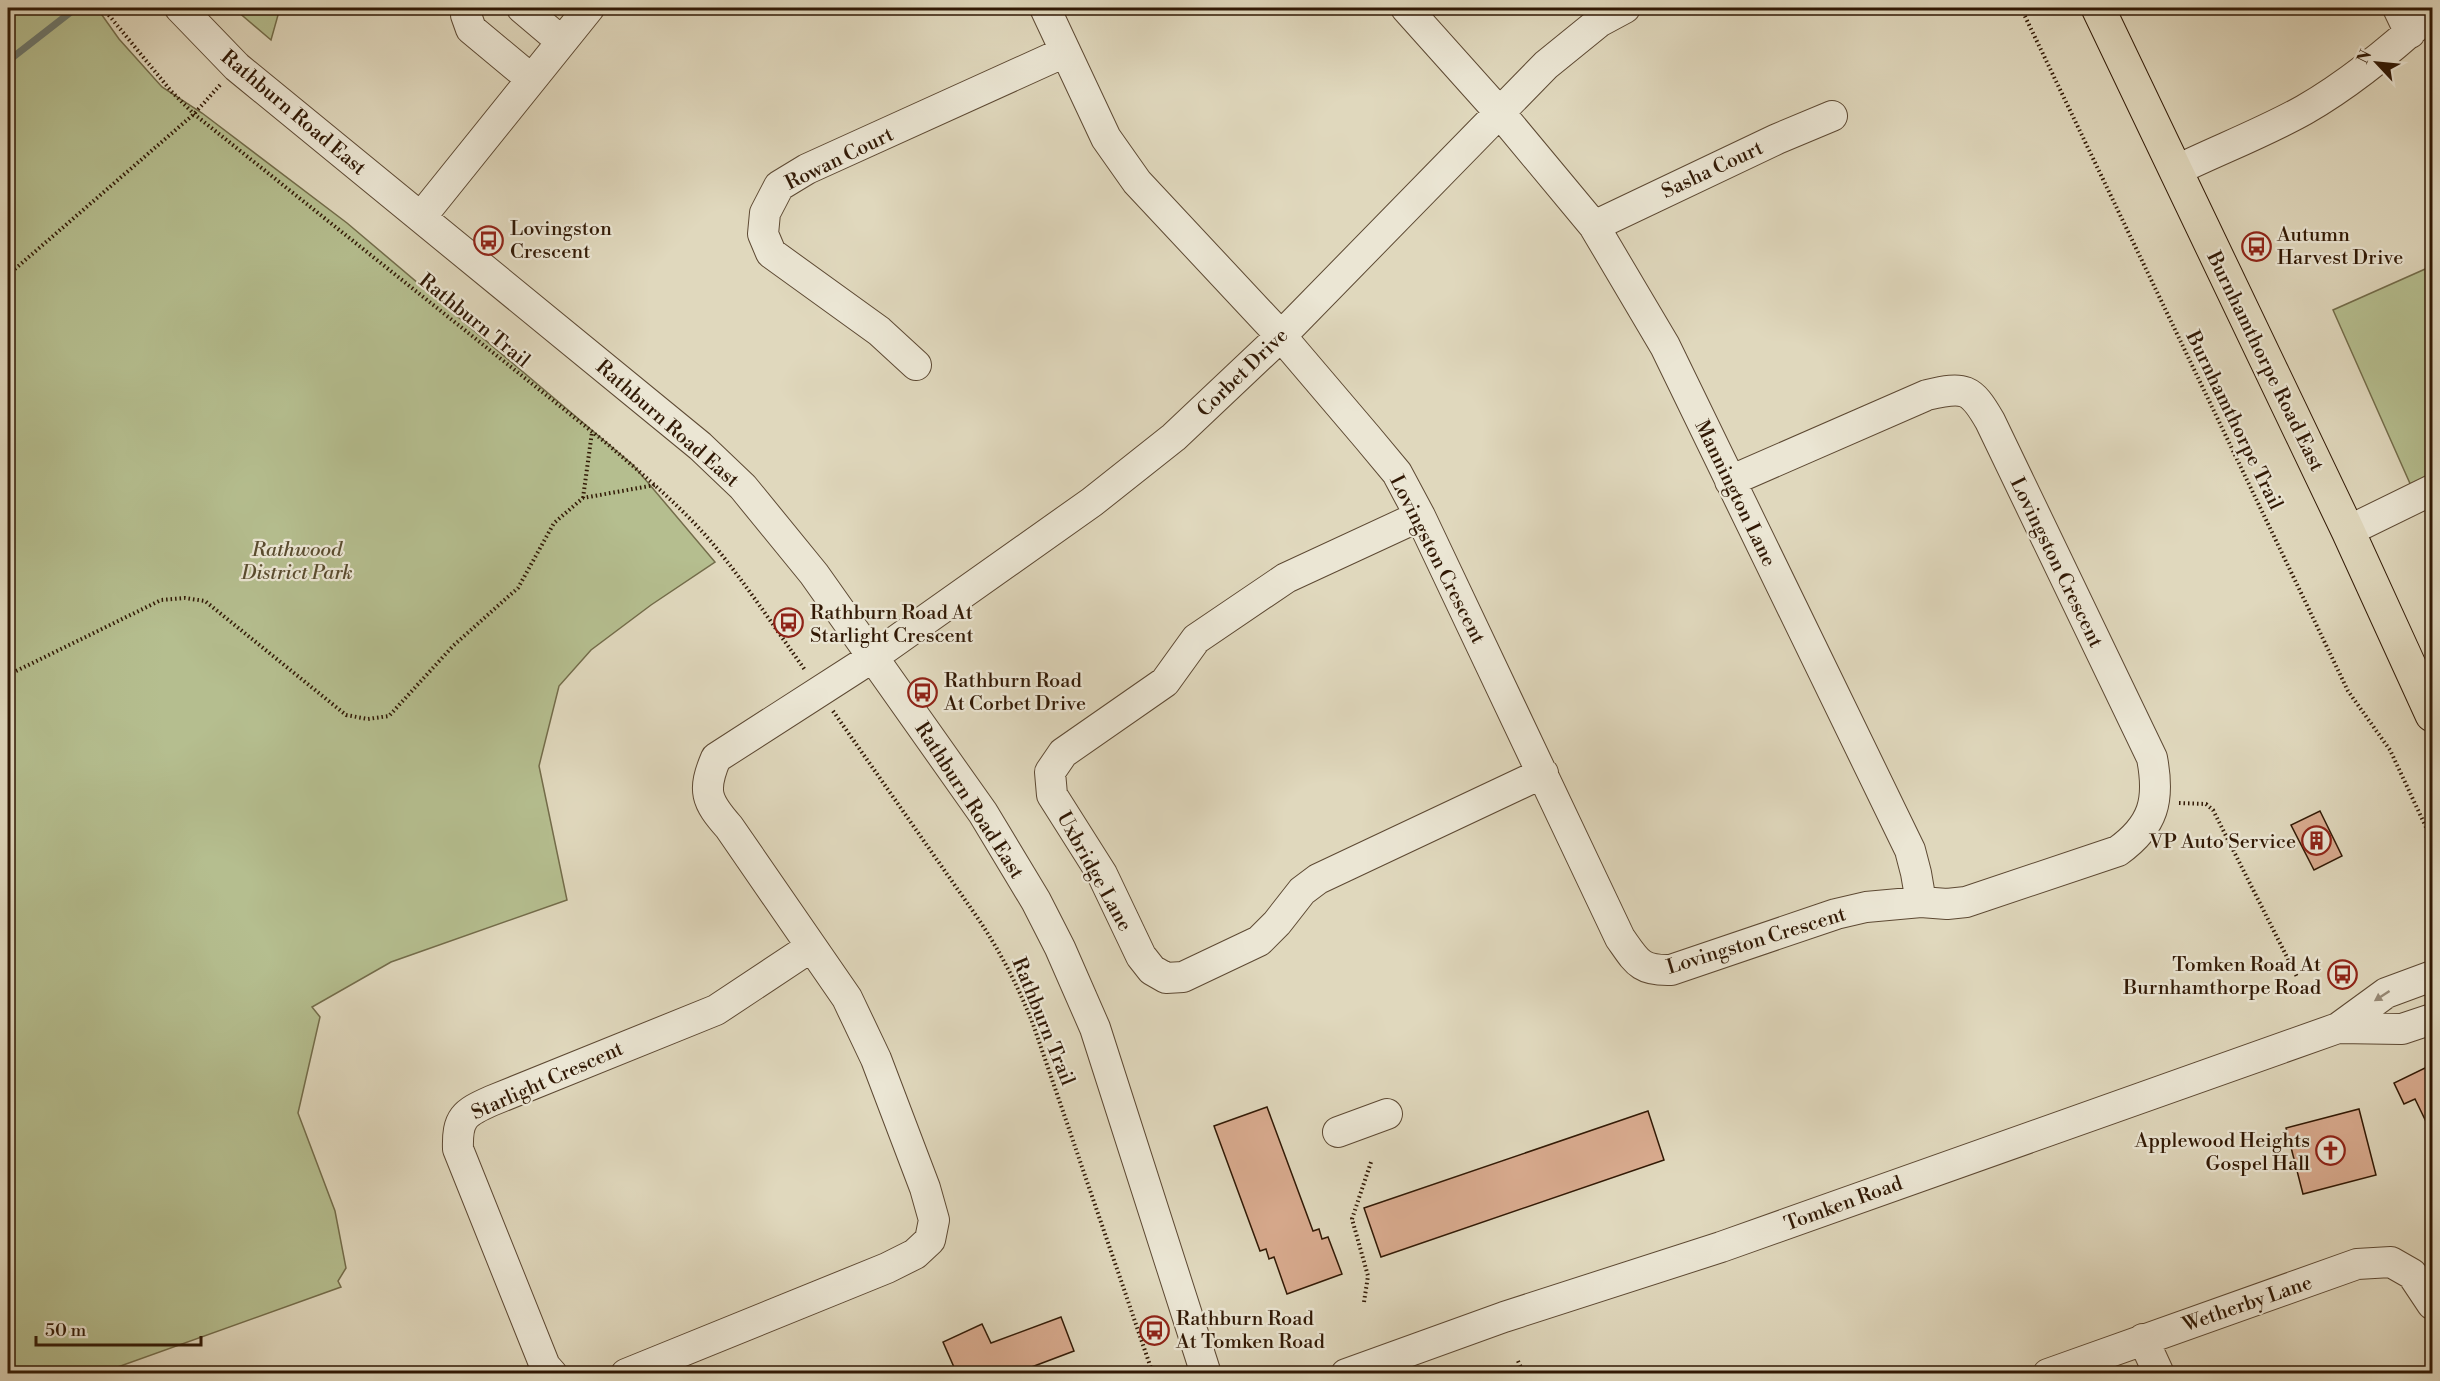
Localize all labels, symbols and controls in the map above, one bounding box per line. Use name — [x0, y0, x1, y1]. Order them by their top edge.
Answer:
north arrow — [2347, 33, 2407, 93]
street label: Rathburn Road East — [215, 45, 371, 181]
text: N — [2353, 46, 2376, 67]
street label: Rowan Court — [781, 122, 898, 196]
street label: Sasha Court — [1658, 136, 1767, 205]
place label: Lovingston Crescent — [510, 217, 612, 265]
place label: Autumn Harvest Drive — [2276, 223, 2403, 271]
bus stop icon: Lovingston Crescent — [473, 224, 505, 256]
bus stop icon: Autumn Harvest Drive — [2240, 230, 2272, 262]
street label: Burnhamthorpe Road East — [2200, 247, 2329, 476]
street label: Rathburn Trail — [413, 269, 535, 374]
street label: Corbet Drive — [1192, 323, 1294, 423]
street label: Burnhamthorpe Trail — [2179, 326, 2288, 514]
street label: Rathburn Road East — [590, 355, 744, 493]
street label: Mannington Lane — [1688, 416, 1781, 571]
street label: Lovingston Crescent — [1383, 471, 1490, 648]
street label: Lovingston Crescent — [2004, 473, 2108, 652]
park label: Rathwood District Park — [240, 538, 353, 586]
place label: Rathburn Road At Starlight Crescent — [810, 601, 974, 649]
bus stop icon: Rathburn Road At Starlight Crescent — [773, 607, 805, 639]
place label: Rathburn Road At Corbet Drive — [943, 669, 1086, 717]
bus stop icon: Rathburn Road At Corbet Drive — [907, 676, 939, 708]
street label: Rathburn Road East — [909, 718, 1029, 884]
street label: Uxbridge Lane — [1051, 808, 1137, 936]
building icon: VP Auto Service — [2301, 825, 2333, 857]
place label: VP Auto Service — [2148, 830, 2296, 855]
street label: Lovingston Crescent — [1664, 902, 1849, 981]
place label: Tomken Road At Burnhamthorpe Road — [2122, 953, 2322, 1001]
street label: Rathburn Trail — [1006, 954, 1080, 1089]
bus stop icon: Tomken Road At Burnhamthorpe Road — [2326, 959, 2358, 991]
one-way arrow — [2374, 991, 2391, 1002]
street label: Starlight Crescent — [468, 1037, 627, 1126]
place label: Applewood Heights Gospel Hall — [2134, 1129, 2310, 1177]
church icon: Applewood Heights Gospel Hall — [2315, 1135, 2347, 1167]
street label: Tomken Road — [1781, 1171, 1907, 1237]
street label: Wetherby Lane — [2179, 1271, 2315, 1339]
place label: Rathburn Road At Tomken Road — [1175, 1307, 1325, 1355]
scale bar — [36, 1309, 201, 1347]
bus stop icon: Rathburn Road At Tomken Road — [1139, 1314, 1171, 1346]
text: 50 m — [45, 1319, 87, 1342]

